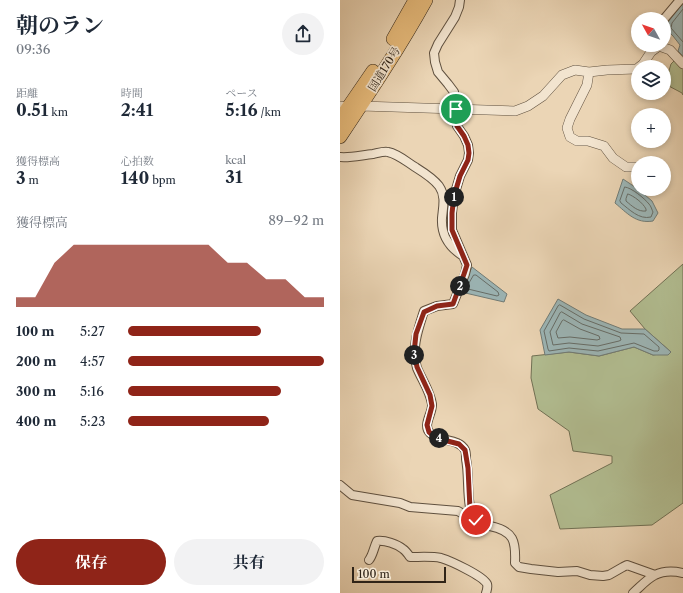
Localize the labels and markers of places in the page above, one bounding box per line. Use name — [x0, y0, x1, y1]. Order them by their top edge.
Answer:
pin — [439, 92, 473, 126]
pin: 1 — [444, 187, 464, 207]
pin: 2 — [450, 276, 470, 296]
pin: 3 — [404, 345, 424, 365]
pin: 4 — [429, 428, 449, 448]
pin — [459, 503, 493, 537]

